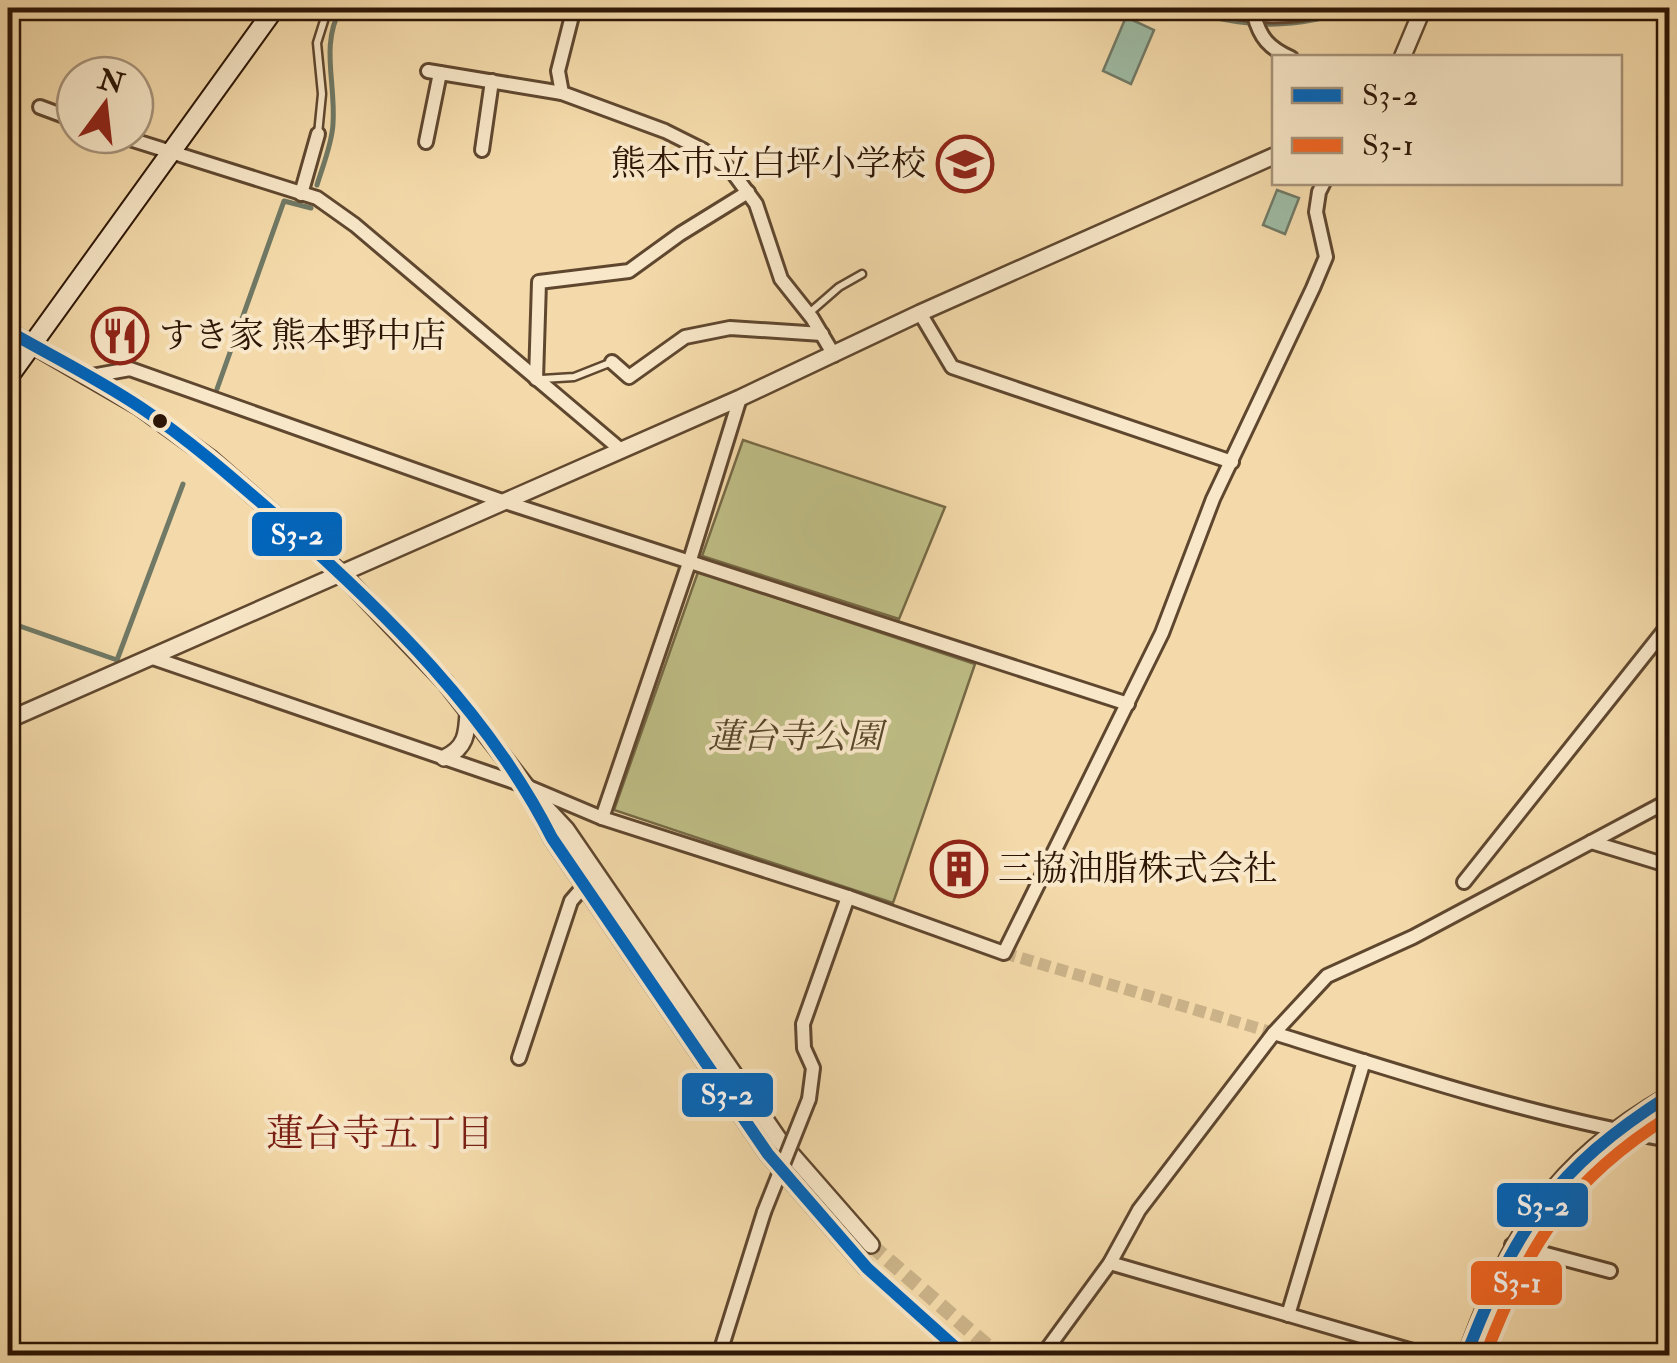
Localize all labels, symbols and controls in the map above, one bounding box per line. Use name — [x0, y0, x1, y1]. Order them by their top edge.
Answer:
north arrow — [55, 55, 155, 155]
legend — [1272, 55, 1622, 185]
text: N — [93, 62, 129, 103]
text: S3-2 — [1362, 77, 1418, 114]
text: S3-1 — [1362, 127, 1414, 164]
school or university icon: 熊本市立白坪小学校 — [935, 134, 995, 194]
place label: 熊本市立白坪小学校 — [611, 142, 926, 186]
restaurant icon: すき家 熊本野中店 — [90, 306, 150, 366]
place label: すき家 熊本野中店 — [159, 314, 446, 358]
unlabelled marker — [150, 411, 170, 431]
line badge: S3-2 — [250, 510, 344, 558]
text: S3-2 — [271, 518, 323, 553]
park label: 蓮台寺公園 — [707, 715, 887, 759]
building icon: 三協油脂株式会社 — [929, 839, 989, 899]
place label: 三協油脂株式会社 — [998, 847, 1278, 891]
line badge: S3-2 — [680, 1071, 775, 1119]
text: S3-2 — [701, 1078, 753, 1113]
district label: 蓮台寺五丁目 — [266, 1110, 494, 1158]
line badge: S3-2 — [1495, 1181, 1590, 1229]
text: S3-2 — [1517, 1189, 1569, 1224]
line badge: S3-1 — [1469, 1259, 1564, 1307]
text: S3-1 — [1493, 1266, 1541, 1301]

